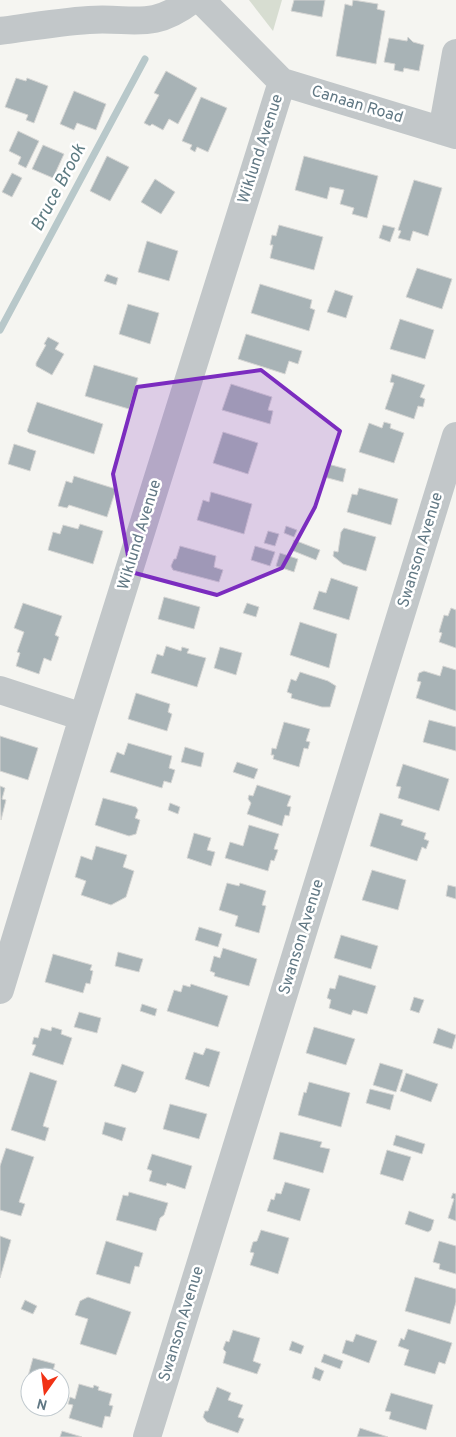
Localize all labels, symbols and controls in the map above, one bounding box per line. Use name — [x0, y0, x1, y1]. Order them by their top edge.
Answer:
street label: Canaan Road — [309, 82, 405, 128]
street label: Wiklund Avenue — [234, 92, 288, 206]
water label: Bruce Brook — [26, 139, 92, 236]
street label: Wiklund Avenue — [114, 477, 166, 593]
street label: Swanson Avenue — [394, 490, 448, 610]
street label: Swanson Avenue — [275, 877, 329, 997]
street label: Swanson Avenue — [155, 1264, 209, 1384]
north arrow — [20, 1367, 70, 1417]
text: N — [35, 1394, 49, 1413]

